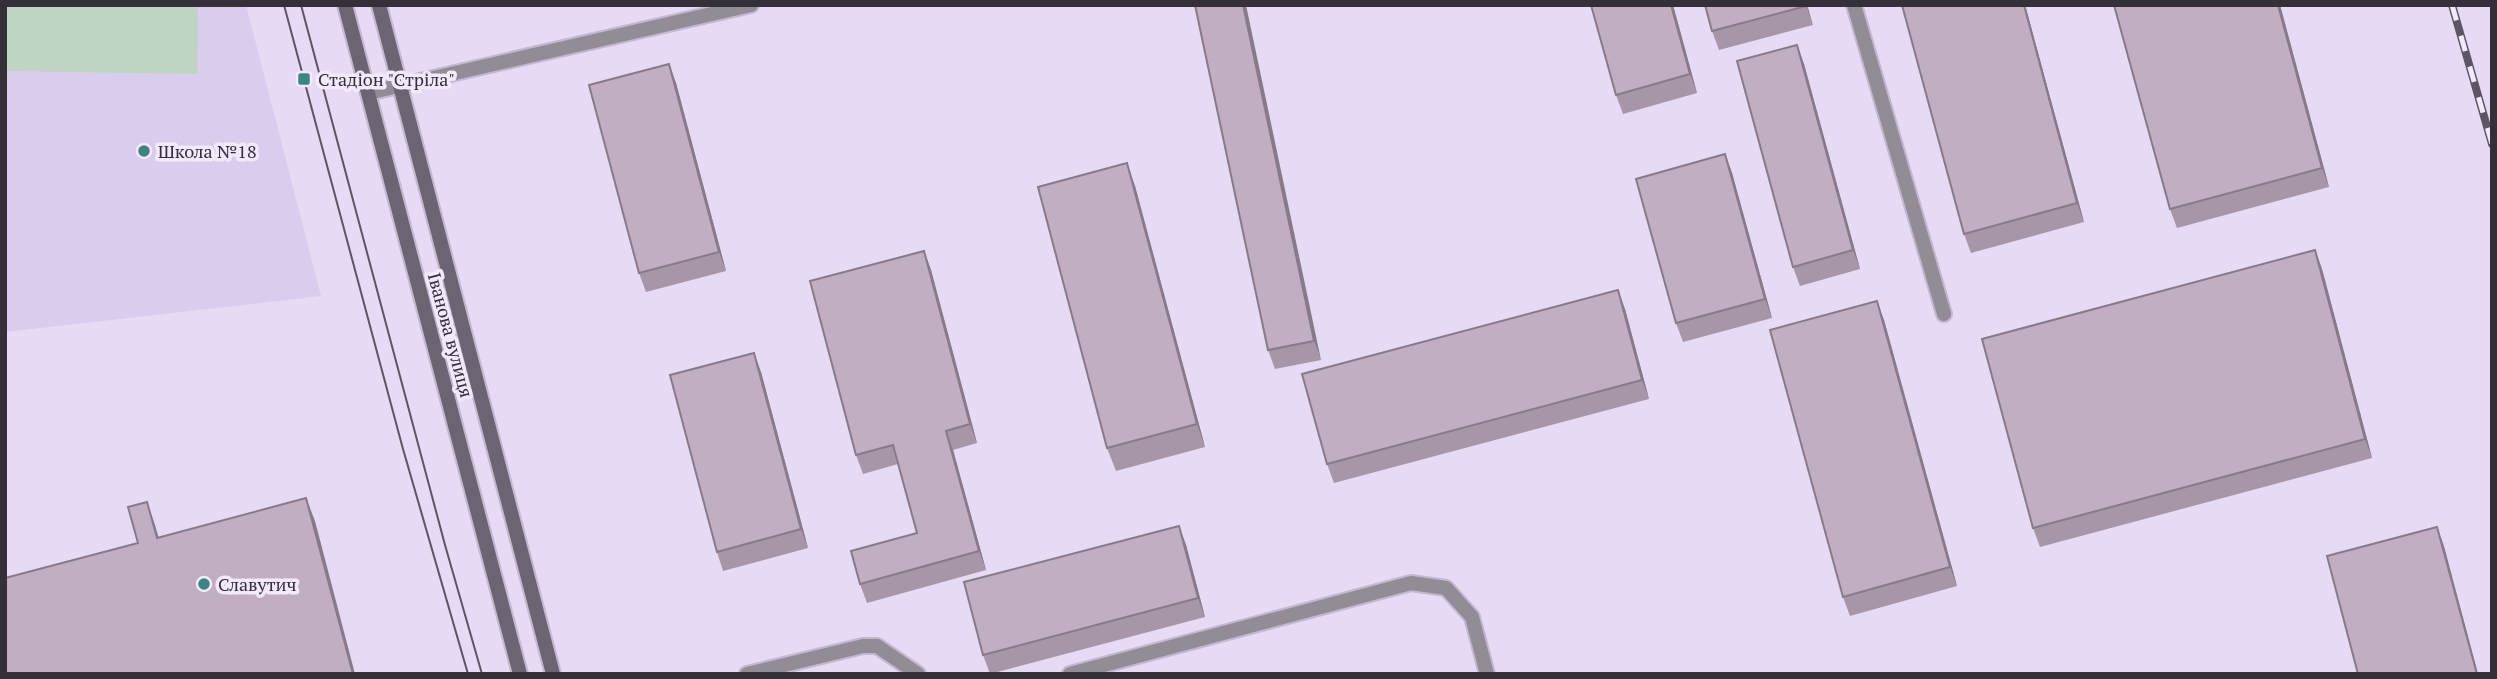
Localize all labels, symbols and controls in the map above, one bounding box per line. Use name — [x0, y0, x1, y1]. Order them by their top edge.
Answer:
place label: Стадіон "Стріла" — [318, 67, 455, 91]
marker: Стадіон "Стріла" — [296, 71, 312, 87]
place label: Школа №18 — [158, 139, 257, 163]
marker: Школа №18 — [136, 143, 152, 159]
street label: Іванова вулиця — [423, 270, 479, 400]
place label: Славутич — [218, 572, 297, 596]
marker: Славутич — [196, 576, 212, 592]

